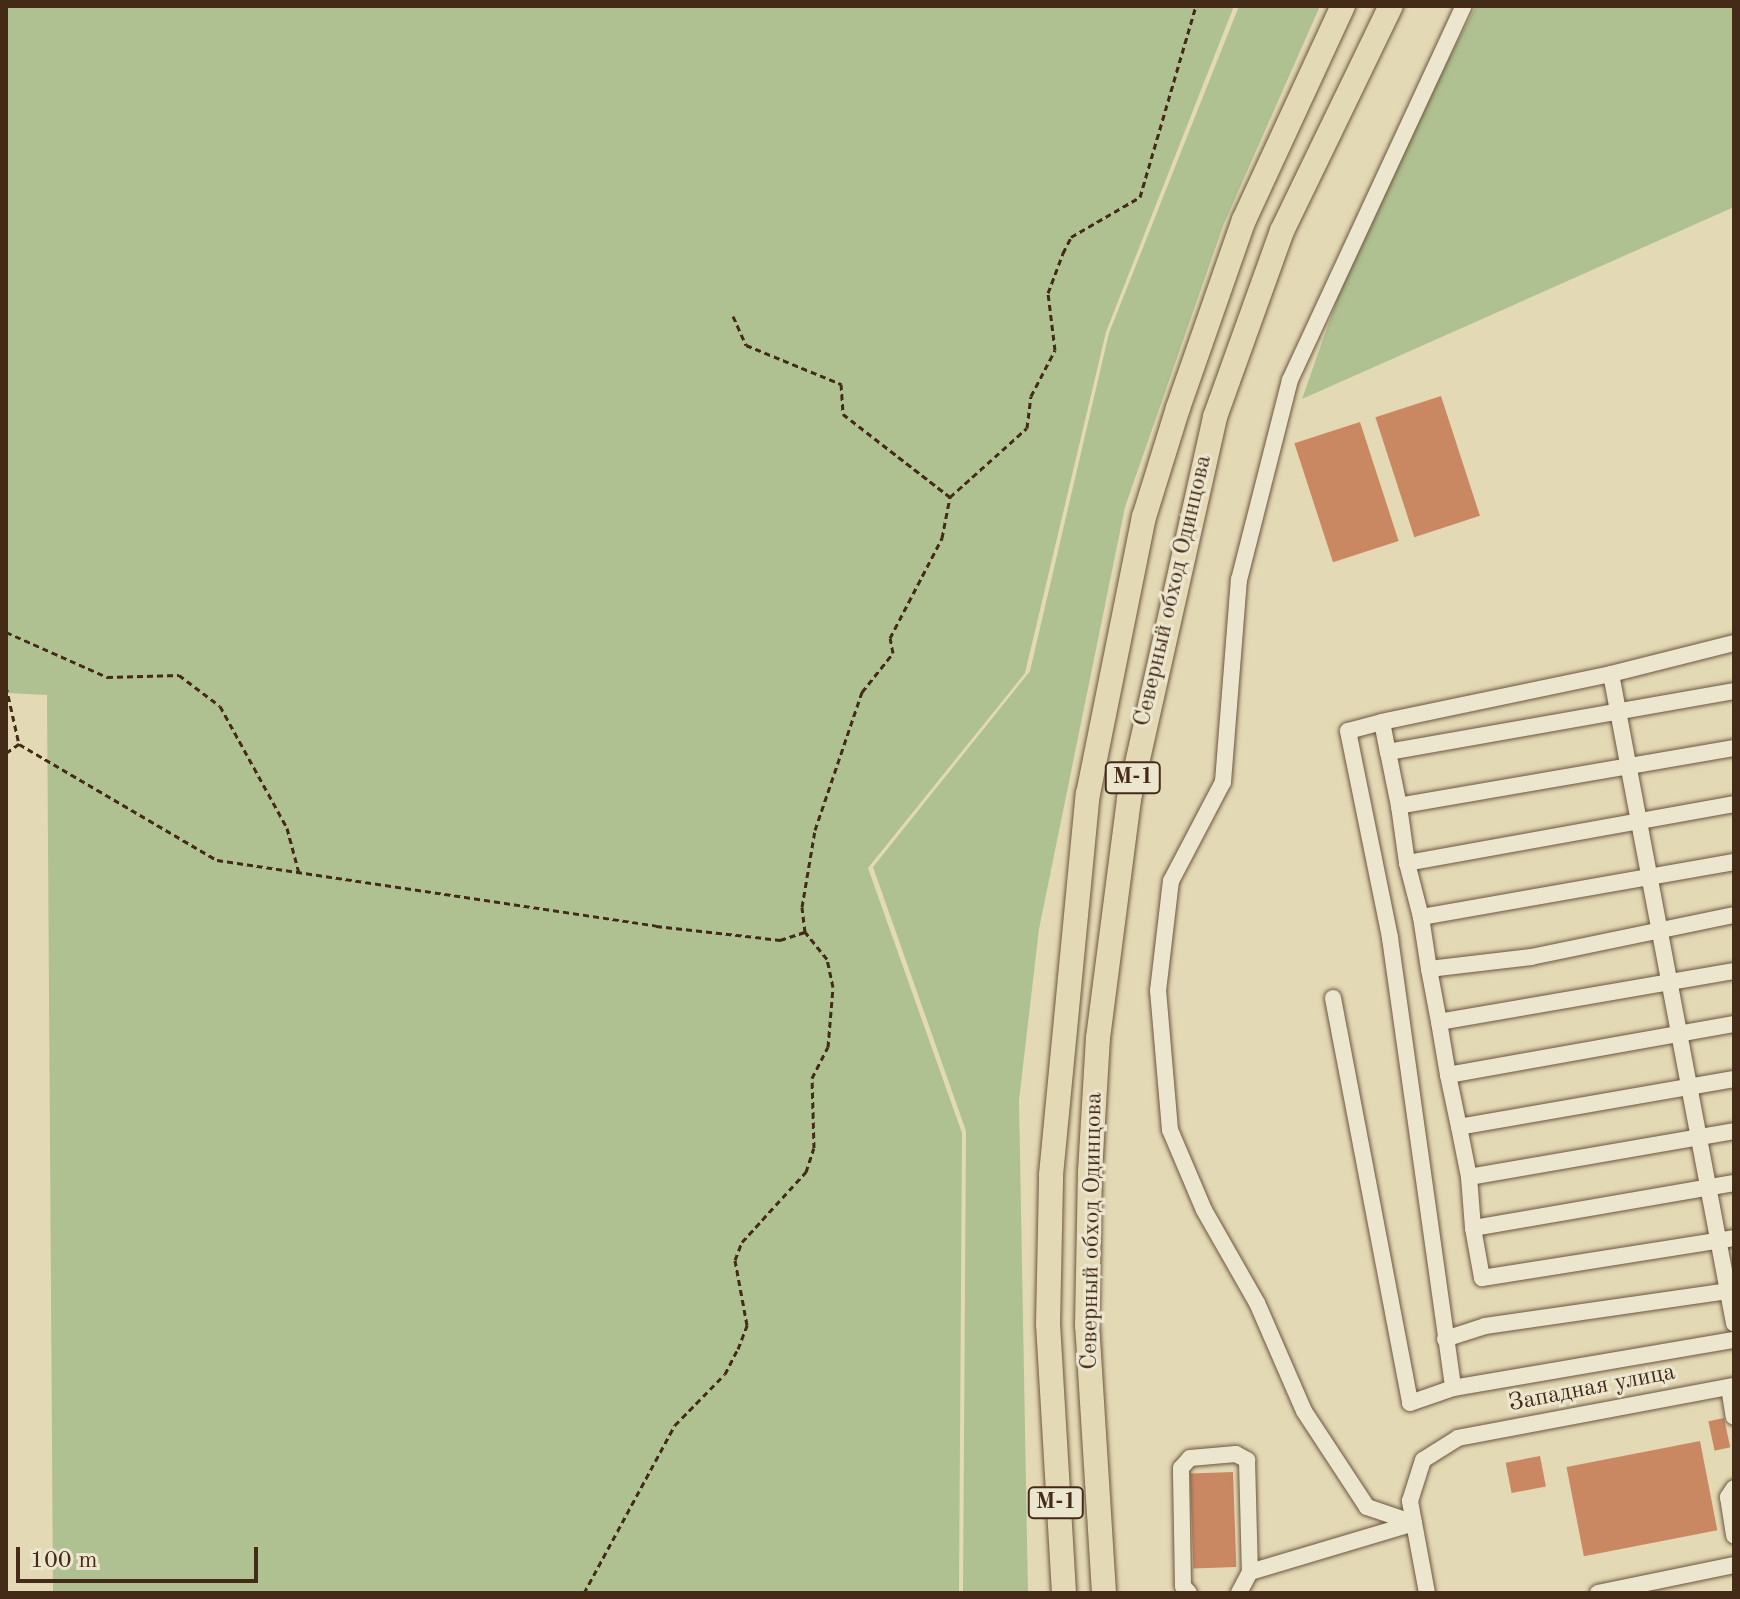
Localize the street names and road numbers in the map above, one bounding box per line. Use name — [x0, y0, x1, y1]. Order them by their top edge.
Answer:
street label: Северный обход Одинцова — [1129, 452, 1219, 730]
road number: М-1 — [1103, 760, 1163, 796]
street label: Северный обход Одинцова — [1076, 1092, 1110, 1370]
street label: Западная улица — [1506, 1359, 1678, 1419]
road number: М-1 — [1026, 1485, 1086, 1521]

